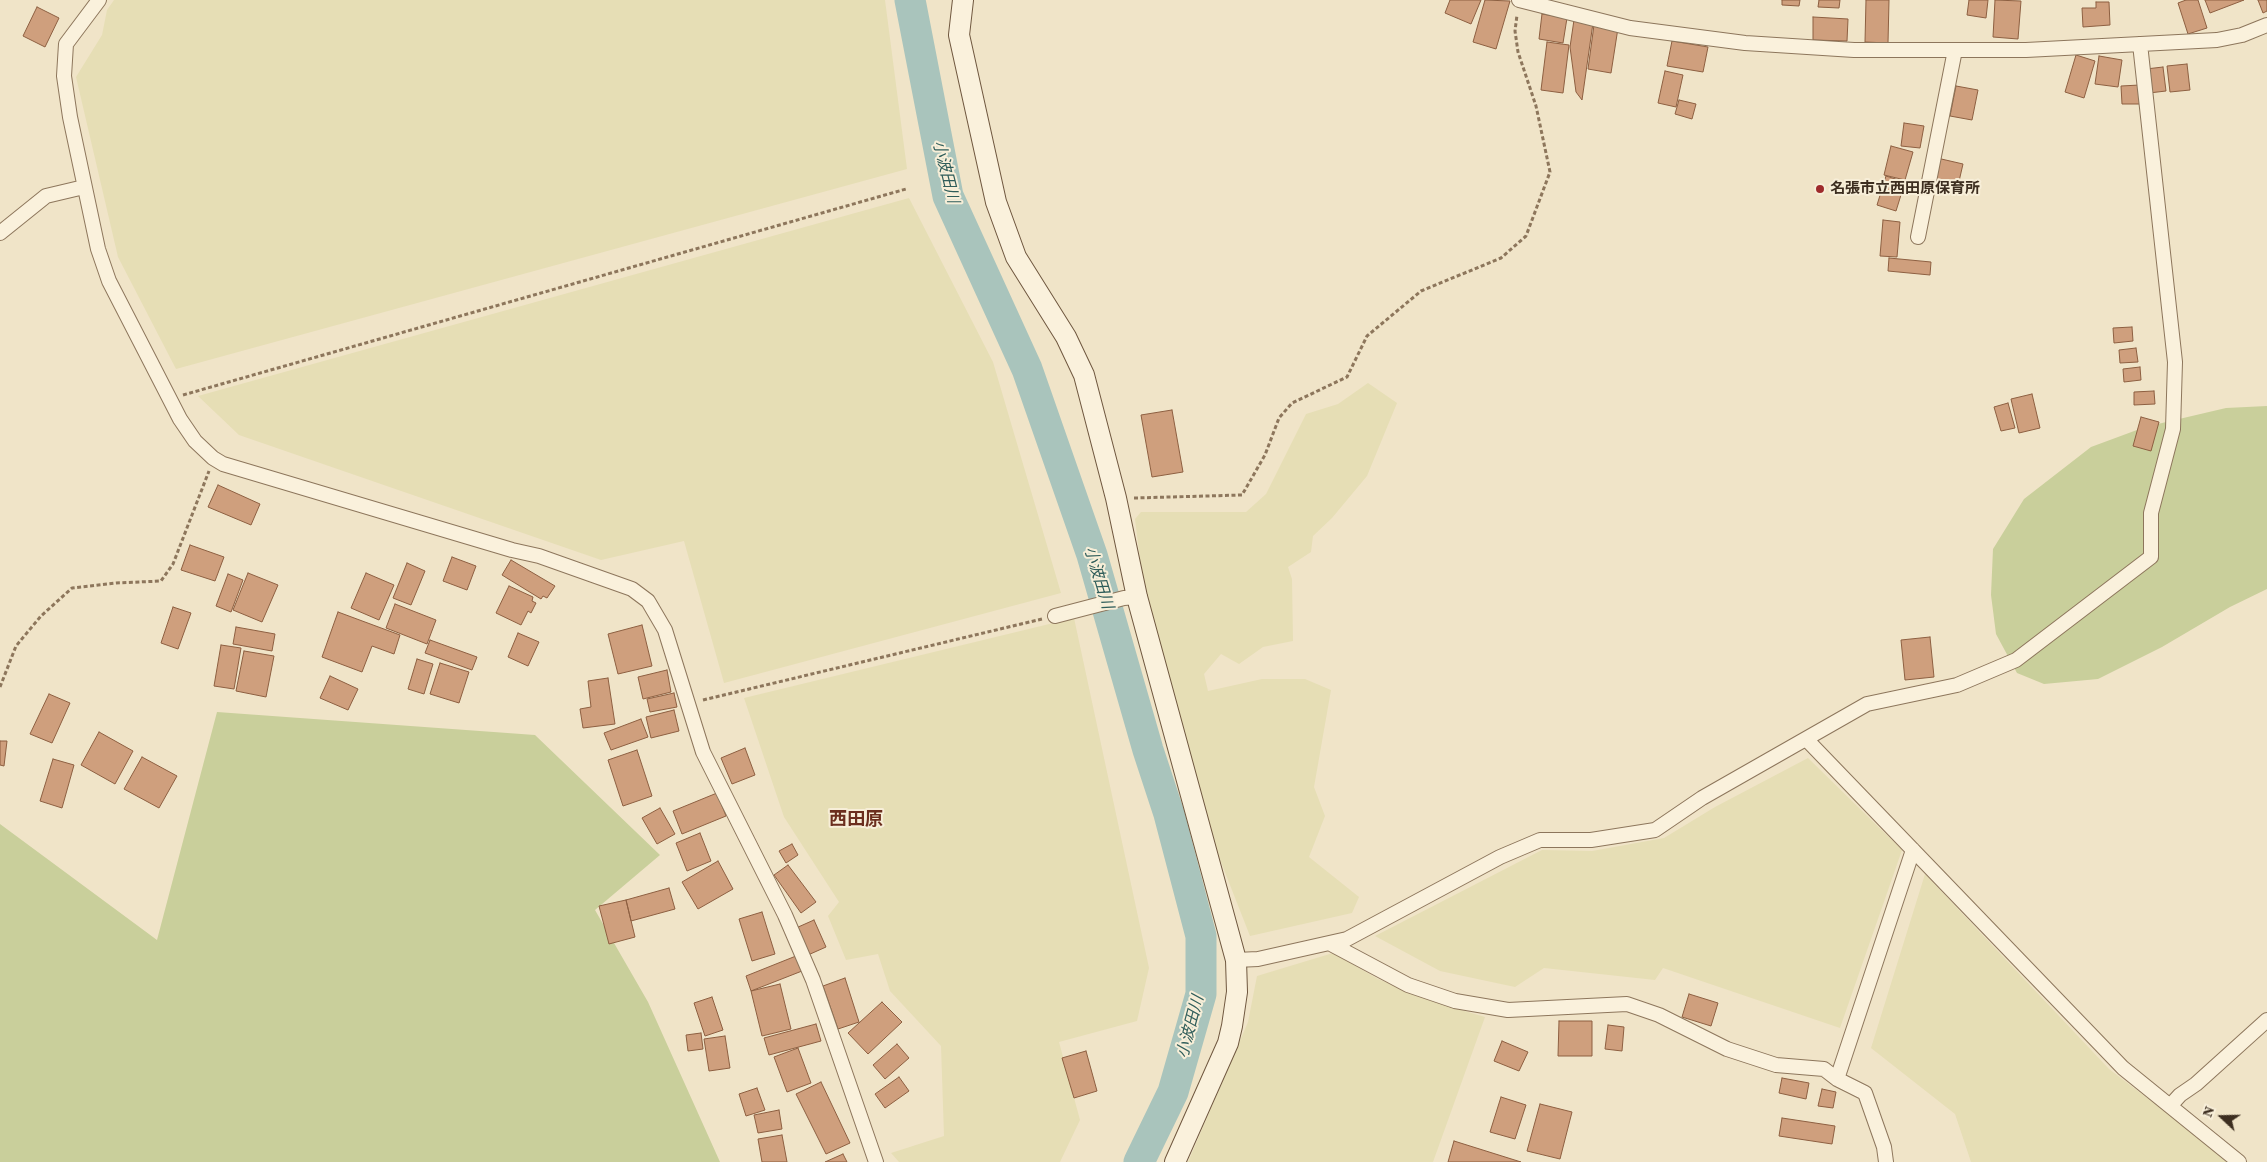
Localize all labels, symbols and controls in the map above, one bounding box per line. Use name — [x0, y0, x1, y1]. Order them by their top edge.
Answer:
water label: 小波田川 — [928, 139, 962, 205]
place label: 名張市立西田原保育所 — [1830, 180, 1980, 198]
marker: 名張市立西田原保育所 — [1814, 183, 1826, 195]
water label: 小波田川 — [1079, 545, 1117, 611]
district label: 西田原 — [829, 809, 883, 831]
water label: 小波田川 — [1173, 994, 1209, 1060]
north arrow — [2197, 1092, 2247, 1142]
text: N — [2197, 1103, 2219, 1120]

